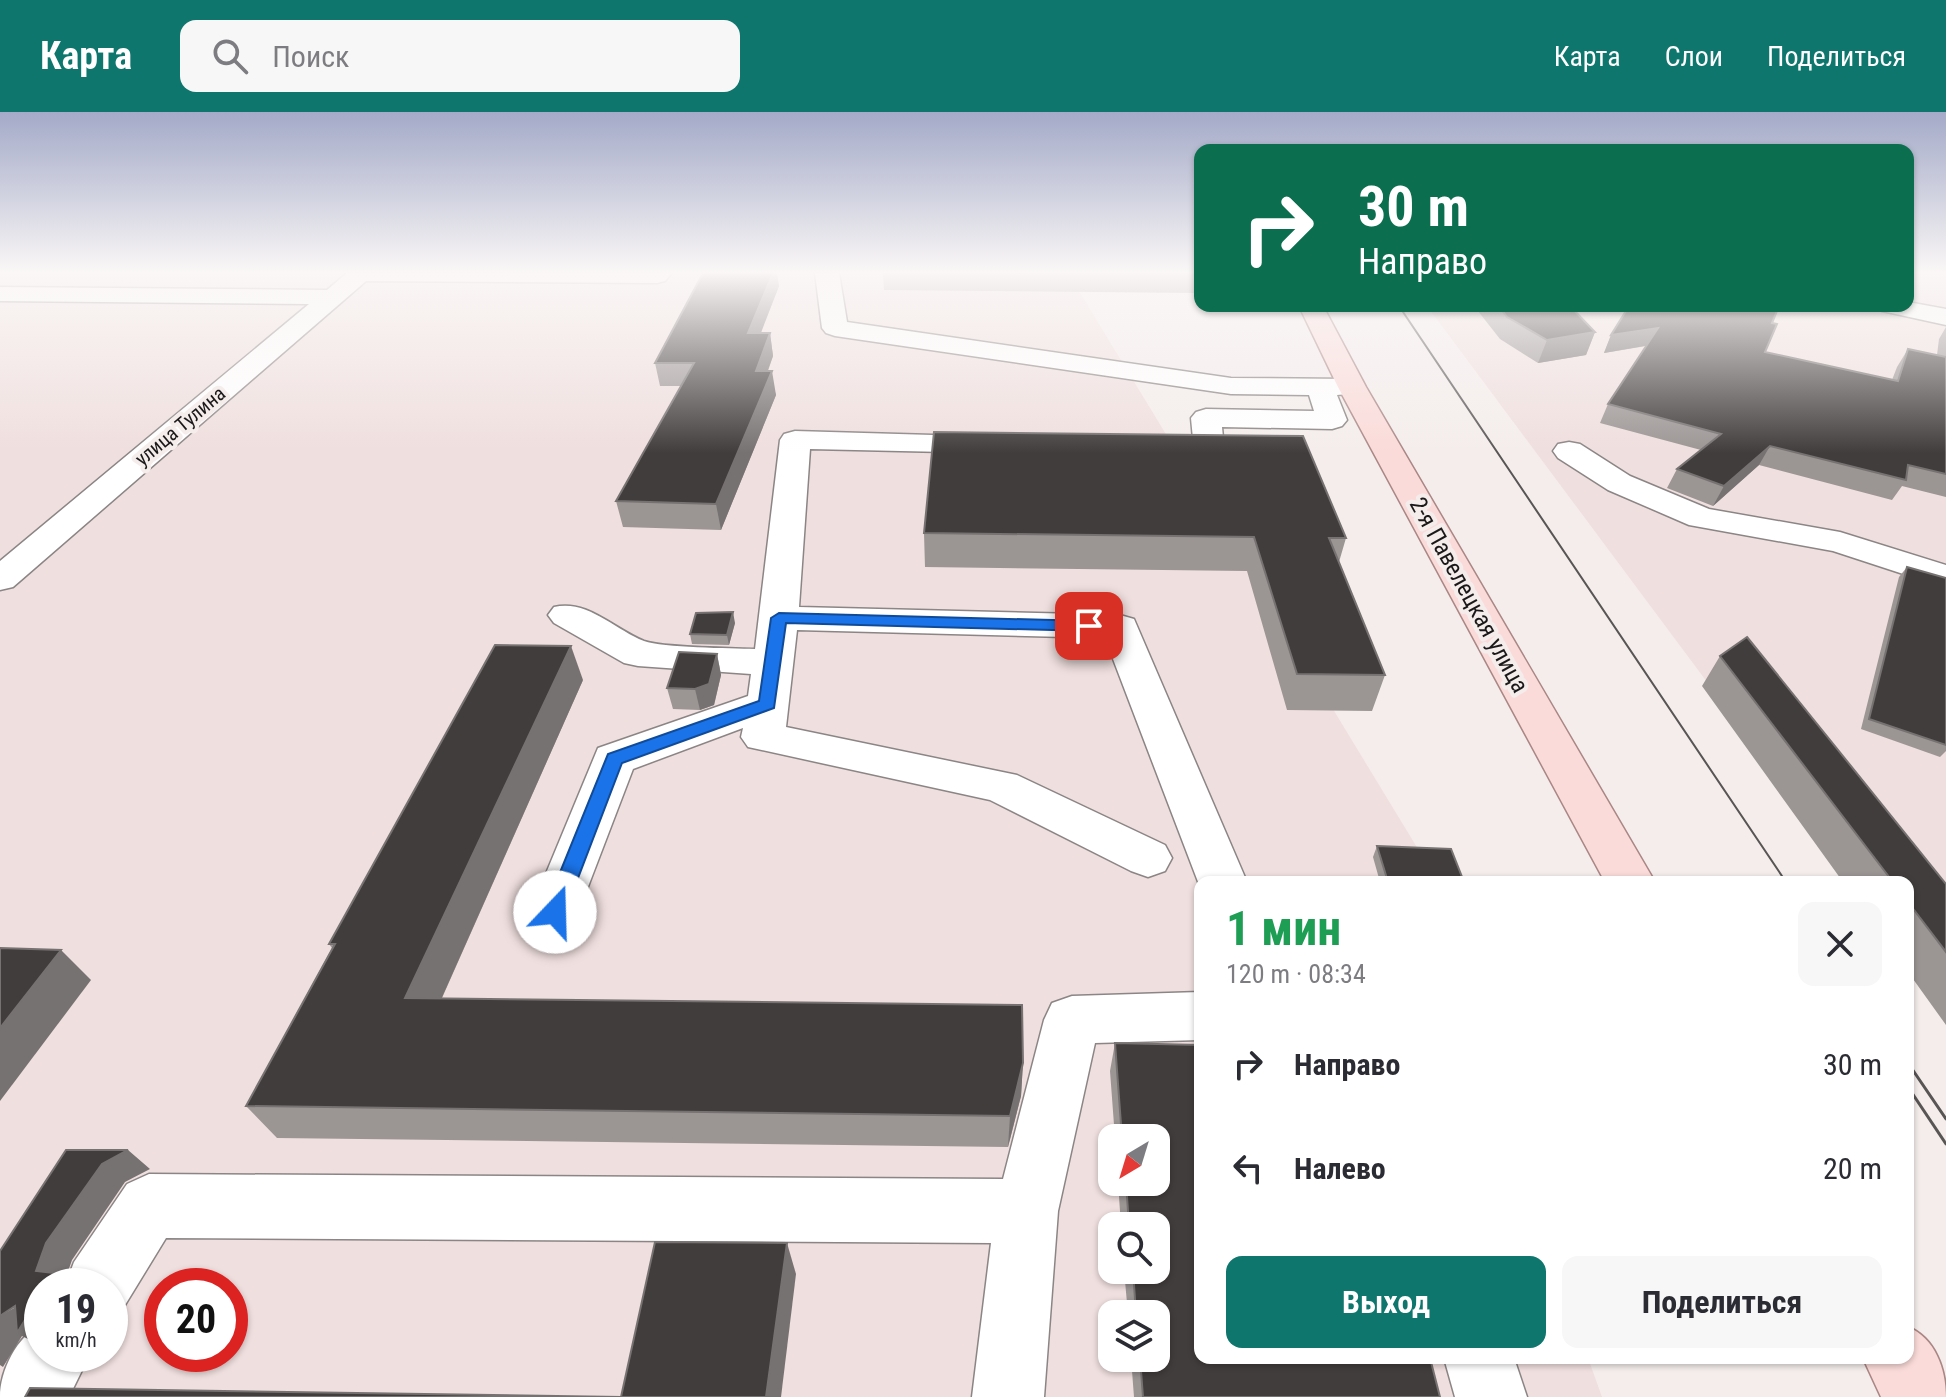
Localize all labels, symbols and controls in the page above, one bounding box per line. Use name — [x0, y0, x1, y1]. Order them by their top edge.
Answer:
search box — [180, 20, 740, 92]
text: Карта — [40, 34, 132, 78]
icon: search — [208, 34, 252, 78]
text: Поиск — [272, 39, 349, 74]
text: Карта — [1554, 40, 1621, 73]
text: Слои — [1665, 40, 1723, 73]
text: Поделиться — [1767, 40, 1906, 73]
text: 30 m — [1358, 174, 1469, 240]
icon: right — [1226, 176, 1330, 280]
text: Направо — [1358, 241, 1487, 283]
street label: улица Тулина — [130, 381, 230, 471]
street label: 2-я Павелецкая улица — [1404, 492, 1534, 698]
pin — [1055, 592, 1123, 660]
icon: arrive — [1067, 604, 1111, 648]
position arrow — [513, 870, 597, 954]
text: 1 мин — [1226, 900, 1341, 957]
button: close — [1798, 902, 1882, 986]
text: 120 m · 08:34 — [1226, 959, 1366, 989]
icon: right — [1226, 1042, 1270, 1086]
text: Направо — [1294, 1047, 1400, 1082]
text: 30 m — [1823, 1047, 1882, 1082]
north arrow — [1098, 1124, 1170, 1196]
map controls — [1098, 1124, 1170, 1372]
icon: left — [1226, 1146, 1270, 1190]
text: Налево — [1294, 1151, 1386, 1186]
text: 20 m — [1823, 1151, 1882, 1186]
button: search — [1098, 1212, 1170, 1284]
button: Выход — [1226, 1256, 1546, 1348]
button: Поделиться — [1562, 1256, 1882, 1348]
speed limit sign: 20 — [144, 1268, 248, 1372]
text: 19 — [56, 1286, 96, 1333]
button: layers — [1098, 1300, 1170, 1372]
text: km/h — [55, 1328, 97, 1352]

